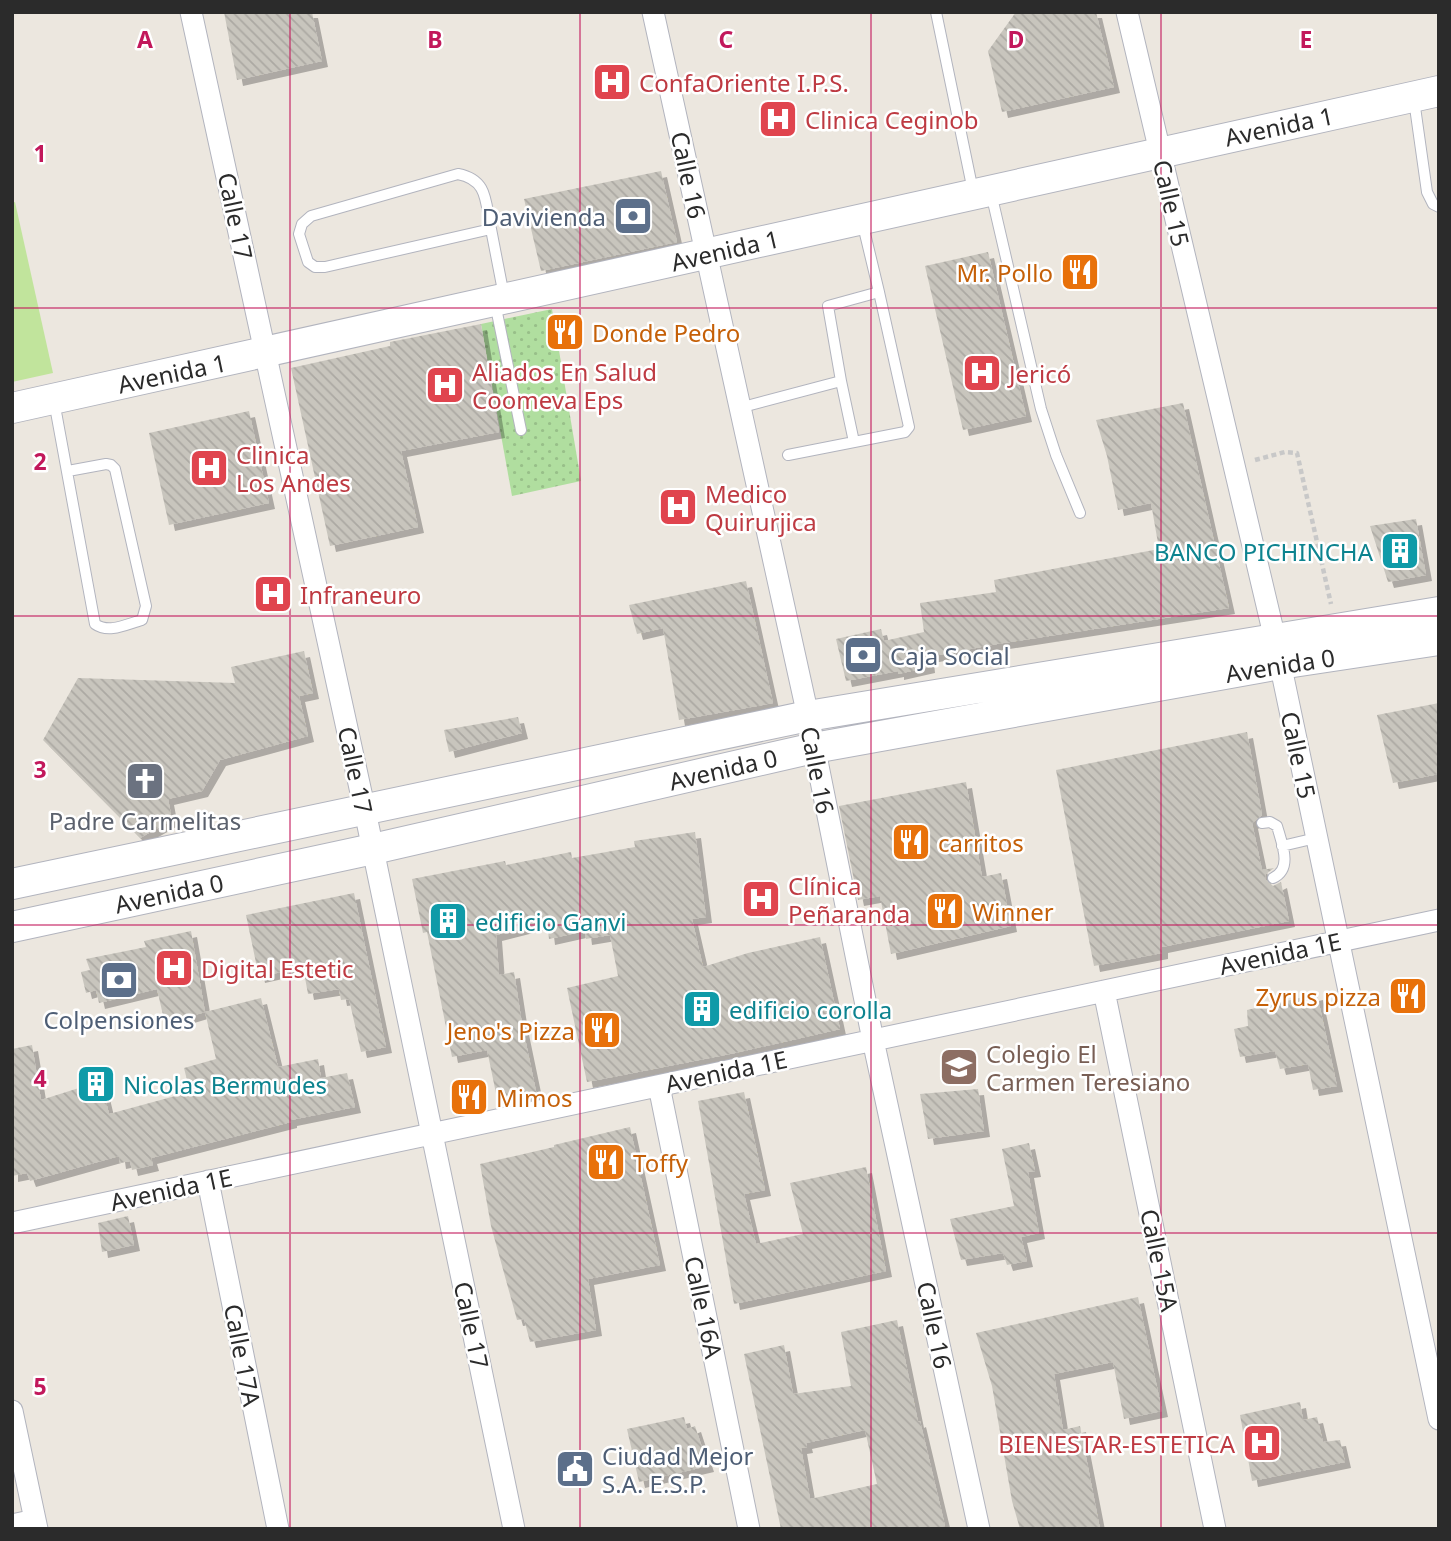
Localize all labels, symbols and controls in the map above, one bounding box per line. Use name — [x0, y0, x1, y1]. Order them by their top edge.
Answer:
text: A — [137, 23, 153, 55]
text: B — [427, 23, 443, 55]
text: C — [719, 23, 734, 55]
text: D — [1008, 23, 1024, 55]
text: E — [1300, 23, 1312, 55]
hospital icon: ConfaOriente I.P.S. — [591, 61, 633, 103]
place label: ConfaOriente I.P.S. — [639, 66, 849, 99]
hospital icon: Clinica Ceginob — [757, 98, 799, 140]
street label: Avenida 1 — [1222, 98, 1336, 154]
place label: Clinica Ceginob — [805, 103, 979, 136]
street label: Calle 16 — [664, 128, 714, 222]
text: 1 — [33, 137, 47, 169]
street label: Calle 15 — [1146, 156, 1198, 250]
street label: Calle 17 — [211, 169, 261, 263]
bank icon: Davivienda — [612, 195, 654, 237]
place label: Davivienda — [482, 200, 606, 233]
street label: Avenida 1 — [668, 222, 782, 278]
restaurant icon: Mr. Pollo — [1059, 251, 1101, 293]
place label: Mr. Pollo — [957, 256, 1053, 289]
restaurant icon: Donde Pedro — [544, 311, 586, 353]
place label: Donde Pedro — [592, 316, 740, 349]
street label: Avenida 1 — [115, 345, 229, 401]
hospital icon: Jericó — [961, 352, 1003, 394]
place label: Aliados En Salud Coomeva Eps — [472, 355, 657, 416]
place label: Jericó — [1007, 357, 1071, 390]
hospital icon: Aliados En Salud Coomeva Eps — [424, 364, 466, 406]
place label: Clinica Los Andes — [236, 438, 351, 499]
text: 2 — [33, 445, 47, 477]
hospital icon: Clinica Los Andes — [188, 447, 230, 489]
place label: Medico Quirurjica — [705, 477, 817, 538]
hospital icon: Medico Quirurjica — [657, 486, 699, 528]
building icon: BANCO PICHINCHA — [1379, 530, 1421, 572]
place label: BANCO PICHINCHA — [1154, 535, 1374, 568]
hospital icon: Infraneuro — [252, 573, 294, 615]
place label: Infraneuro — [300, 578, 421, 611]
bank icon: Caja Social — [842, 634, 884, 676]
place label: Caja Social — [890, 639, 1010, 672]
street label: Avenida 0 — [1223, 640, 1337, 690]
street label: Calle 15 — [1274, 708, 1324, 802]
street label: Calle 17 — [331, 723, 381, 817]
street label: Calle 16 — [793, 724, 843, 816]
street label: Avenida 0 — [666, 741, 780, 797]
text: 3 — [33, 753, 47, 785]
church icon: Padre Carmelitas — [124, 760, 166, 802]
place label: Padre Carmelitas — [49, 804, 241, 837]
restaurant icon: carritos — [890, 821, 932, 863]
place label: carritos — [938, 826, 1024, 859]
street label: Avenida 0 — [112, 865, 226, 921]
place label: Clínica Peñaranda — [788, 869, 910, 930]
hospital icon: Clínica Peñaranda — [740, 878, 782, 920]
restaurant icon: Winner — [924, 890, 966, 932]
place label: Winner — [972, 895, 1054, 928]
building icon: edificio Ganvi — [427, 900, 469, 942]
place label: edificio Ganvi — [475, 905, 627, 938]
street label: Avenida 1E — [1216, 924, 1344, 982]
hospital icon: Digital Estetic — [153, 947, 195, 989]
place label: Digital Estetic — [201, 952, 354, 985]
bank icon: Colpensiones — [98, 959, 140, 1001]
restaurant icon: Zyrus pizza — [1387, 975, 1429, 1017]
place label: Zyrus pizza — [1256, 980, 1381, 1013]
building icon: edificio corolla — [681, 988, 723, 1030]
place label: edificio corolla — [729, 993, 892, 1026]
place label: Colpensiones — [43, 1003, 195, 1036]
restaurant icon: Jeno's Pizza — [581, 1009, 623, 1051]
place label: Jeno's Pizza — [445, 1014, 575, 1047]
place label: Colegio El Carmen Teresiano — [986, 1037, 1190, 1098]
street label: Avenida 1E — [662, 1042, 790, 1100]
school or university icon: Colegio El Carmen Teresiano — [938, 1046, 980, 1088]
text: 4 — [33, 1062, 47, 1094]
building icon: Nicolas Bermudes — [75, 1063, 117, 1105]
place label: Nicolas Bermudes — [123, 1068, 327, 1101]
restaurant icon: Mimos — [448, 1076, 490, 1118]
place label: Mimos — [496, 1081, 572, 1114]
restaurant icon: Toffy — [585, 1141, 627, 1183]
place label: Toffy — [633, 1146, 689, 1179]
street label: Avenida 1E — [107, 1160, 235, 1218]
street label: Calle 15A — [1133, 1206, 1187, 1315]
street label: Calle 16A — [677, 1253, 731, 1362]
street label: Calle 17 — [447, 1278, 497, 1372]
street label: Calle 16 — [910, 1278, 960, 1372]
street label: Calle 17A — [217, 1301, 269, 1410]
text: 5 — [33, 1370, 47, 1402]
hospital icon: BIENESTAR-ESTETICA — [1241, 1422, 1283, 1464]
place label: BIENESTAR-ESTETICA — [998, 1427, 1236, 1460]
place label: Ciudad Mejor S.A. E.S.P. — [602, 1439, 753, 1500]
public building icon: Ciudad Mejor S.A. E.S.P. — [554, 1448, 596, 1490]

